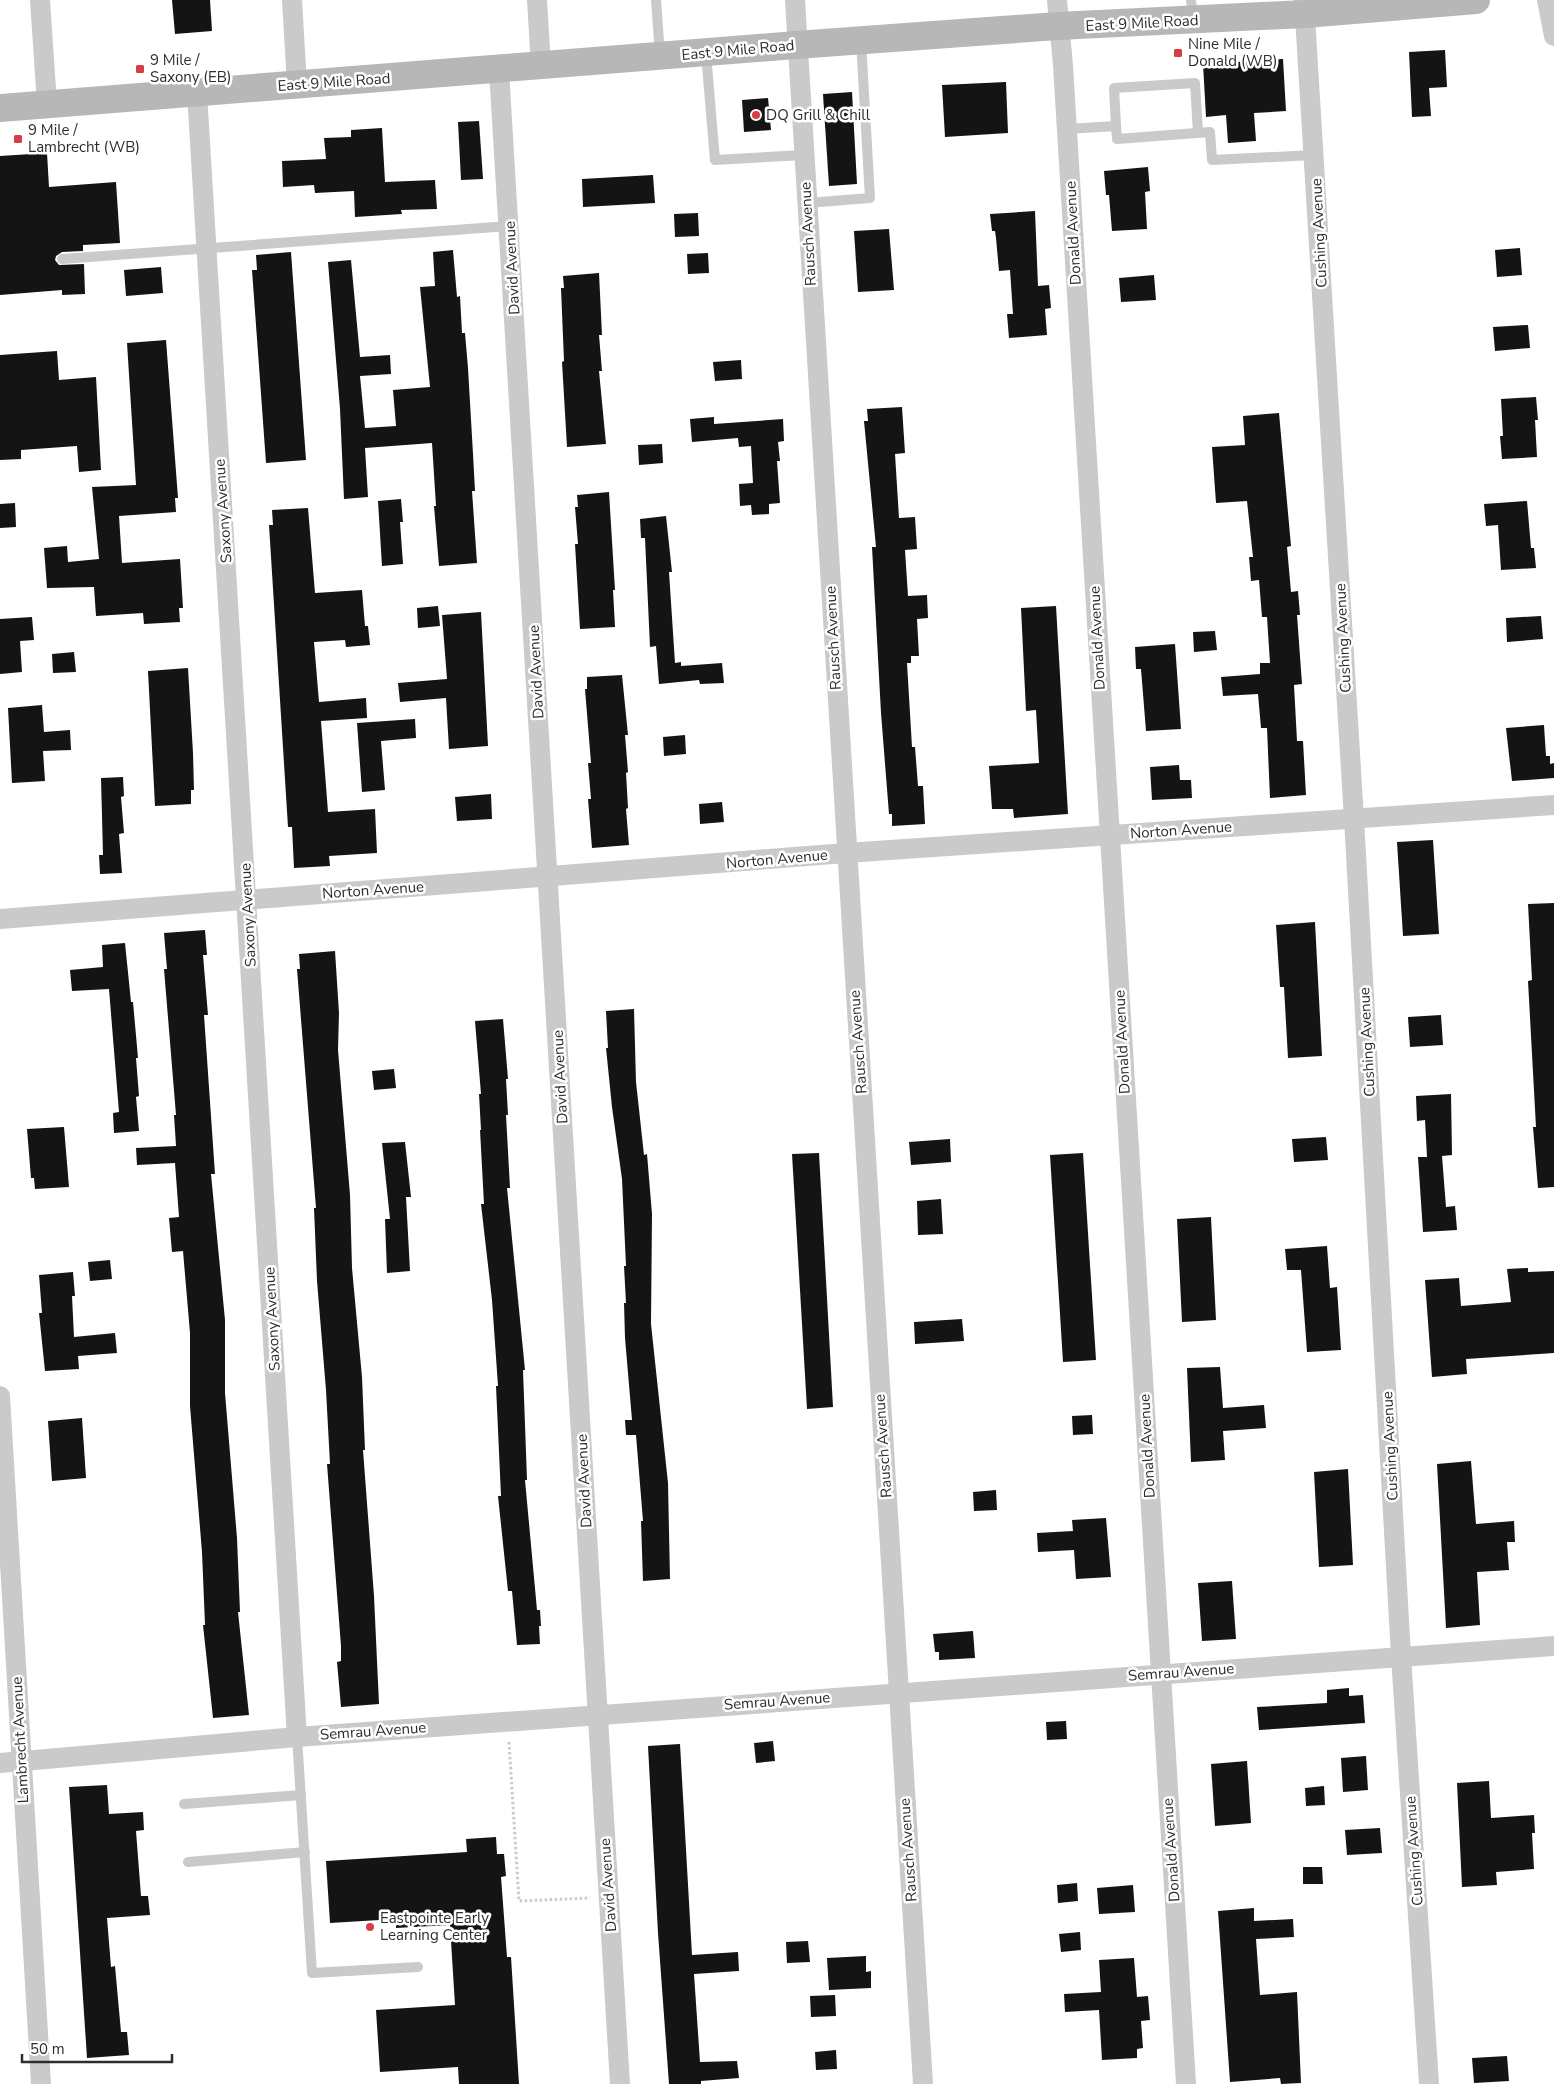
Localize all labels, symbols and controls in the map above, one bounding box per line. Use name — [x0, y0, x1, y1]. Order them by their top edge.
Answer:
street label: East 9 Mile Road — [1085, 10, 1199, 36]
place label: Nine Mile / Donald (WB) — [1188, 34, 1278, 71]
street label: East 9 Mile Road — [681, 35, 795, 65]
marker: Nine Mile / Donald (WB) — [1172, 47, 1184, 59]
place label: 9 Mile / Saxony (EB) — [150, 50, 232, 87]
marker: 9 Mile / Saxony (EB) — [134, 63, 146, 75]
street label: East 9 Mile Road — [277, 68, 391, 96]
place label: DQ Grill & Chill — [766, 105, 871, 125]
marker: DQ Grill & Chill — [750, 109, 762, 121]
place label: 9 Mile / Lambrecht (WB) — [28, 120, 140, 157]
marker: 9 Mile / Lambrecht (WB) — [12, 133, 24, 145]
street label: Cushing Avenue — [1306, 178, 1332, 288]
street label: Donald Avenue — [1060, 181, 1086, 285]
street label: Rausch Avenue — [795, 182, 821, 286]
street label: David Avenue — [500, 221, 524, 315]
street label: Saxony Avenue — [209, 458, 237, 564]
street label: Cushing Avenue — [1330, 583, 1356, 693]
street label: Rausch Avenue — [820, 586, 846, 690]
street label: Donald Avenue — [1084, 586, 1110, 690]
street label: David Avenue — [524, 625, 548, 719]
street label: Norton Avenue — [1129, 816, 1233, 844]
street label: Norton Avenue — [725, 845, 829, 873]
street label: Saxony Avenue — [235, 862, 261, 968]
street label: Norton Avenue — [321, 876, 425, 904]
street label: Cushing Avenue — [1354, 987, 1380, 1097]
street label: Rausch Avenue — [844, 989, 872, 1095]
street label: Donald Avenue — [1109, 990, 1135, 1094]
street label: David Avenue — [548, 1030, 572, 1124]
street label: Saxony Avenue — [259, 1266, 285, 1372]
street label: Cushing Avenue — [1377, 1391, 1403, 1501]
street label: Rausch Avenue — [869, 1393, 897, 1499]
street label: Donald Avenue — [1134, 1394, 1160, 1498]
street label: David Avenue — [572, 1434, 596, 1528]
street label: Semrau Avenue — [1127, 1658, 1235, 1686]
street label: Lambrecht Avenue — [7, 1676, 33, 1804]
street label: Semrau Avenue — [723, 1687, 831, 1715]
street label: Semrau Avenue — [319, 1717, 427, 1745]
street label: Cushing Avenue — [1400, 1796, 1428, 1906]
street label: Rausch Avenue — [894, 1797, 922, 1903]
street label: Donald Avenue — [1157, 1797, 1185, 1903]
street label: David Avenue — [595, 1837, 621, 1933]
place label: Eastpointe Early Learning Center — [380, 1908, 489, 1945]
marker: Eastpointe Early Learning Center — [364, 1921, 376, 1933]
scale bar — [22, 2032, 172, 2064]
text: 50 m — [30, 2039, 65, 2059]

